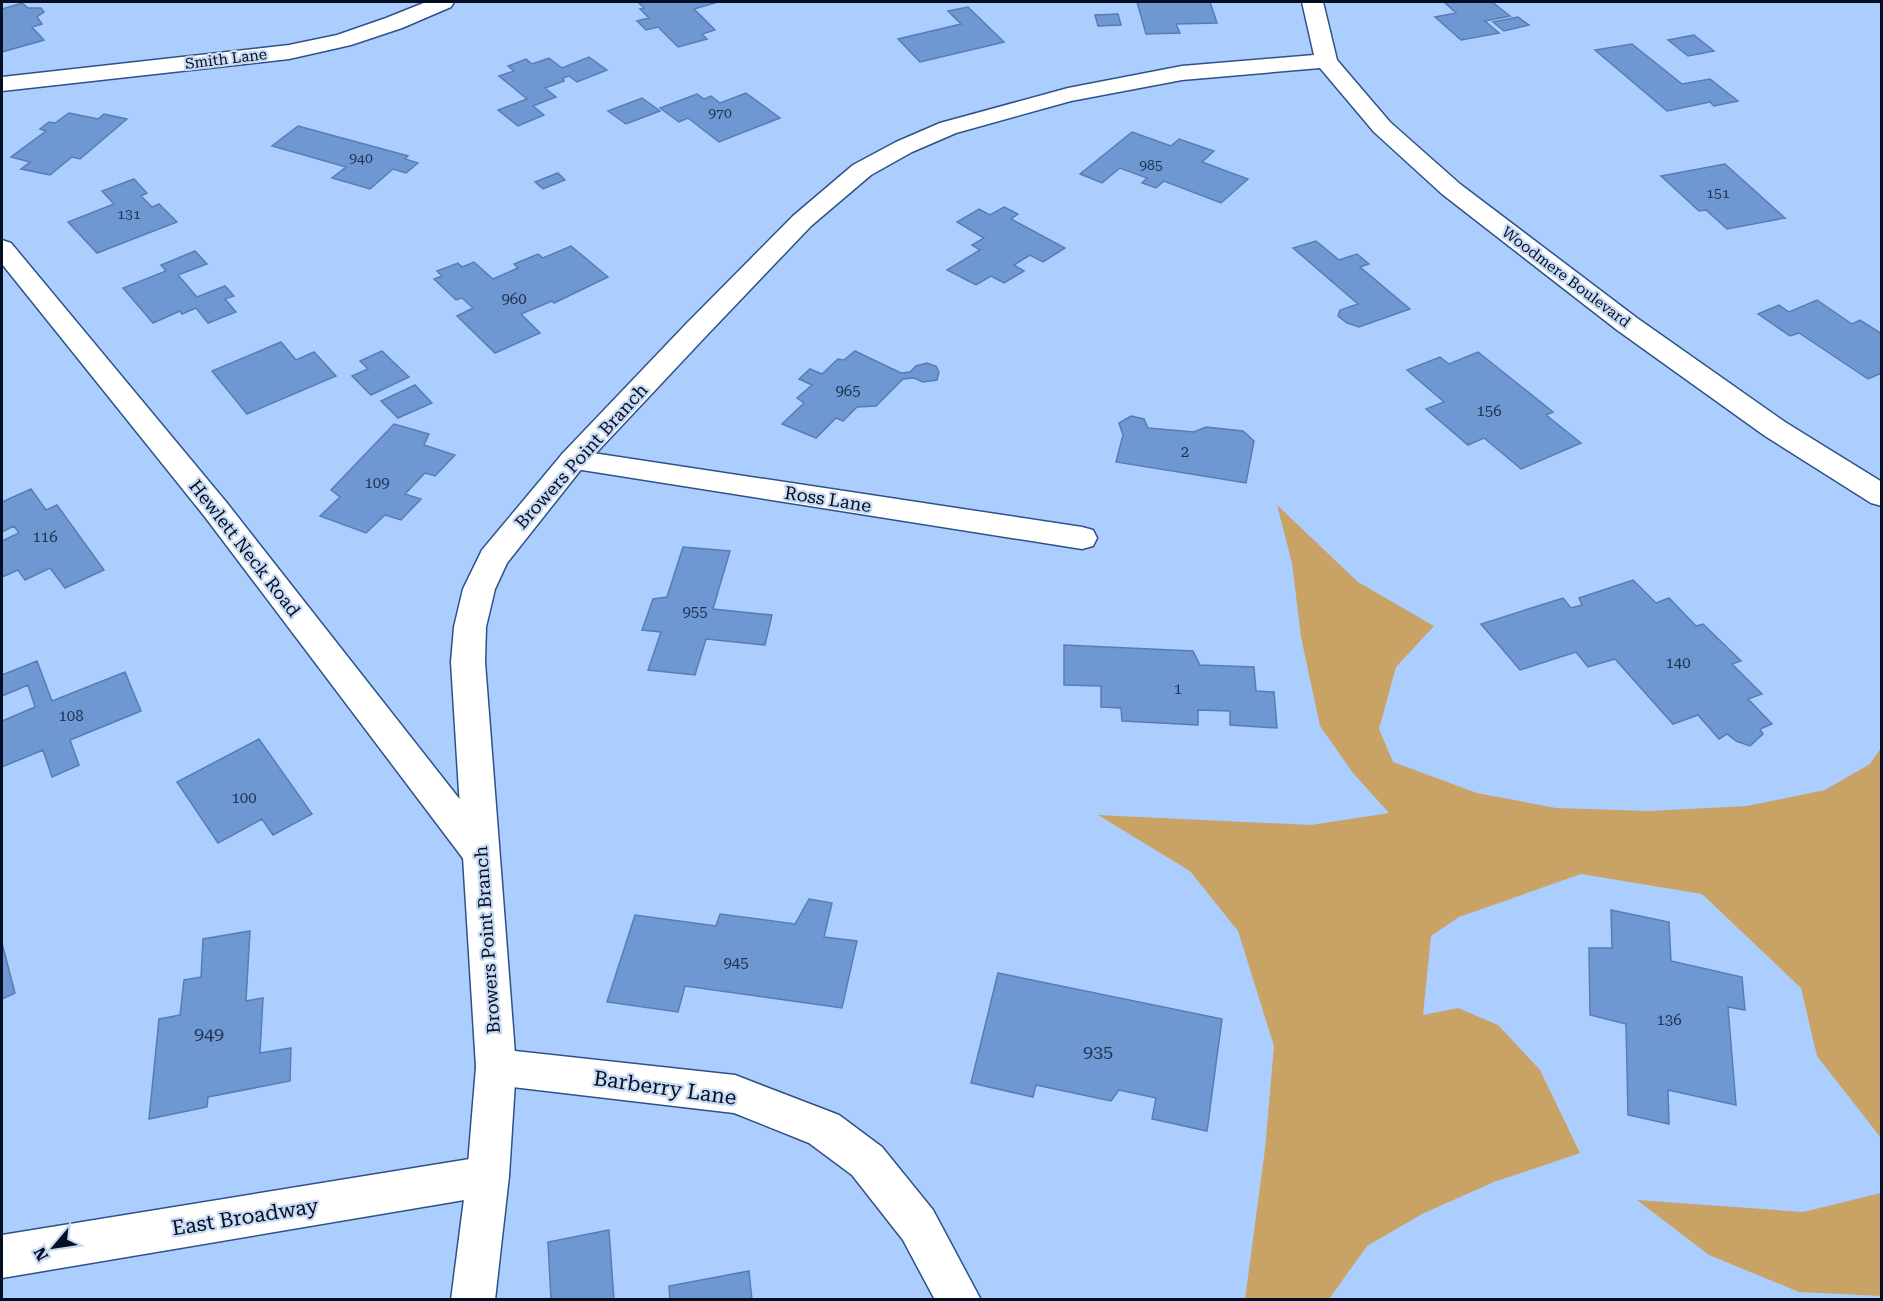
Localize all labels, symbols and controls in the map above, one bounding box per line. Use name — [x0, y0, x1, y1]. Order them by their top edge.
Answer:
street label: Smith Lane — [184, 45, 268, 73]
house number: 970 — [708, 105, 732, 121]
house number: 940 — [349, 150, 373, 166]
house number: 985 — [1139, 157, 1163, 173]
house number: 151 — [1706, 185, 1730, 201]
house number: 131 — [117, 206, 141, 222]
street label: Woodmere Boulevard — [1498, 223, 1634, 331]
house number: 960 — [501, 290, 527, 308]
street label: Browers Point Branch — [510, 379, 652, 533]
house number: 965 — [835, 382, 861, 400]
house number: 156 — [1476, 402, 1502, 420]
house number: 2 — [1181, 443, 1189, 461]
house number: 109 — [364, 474, 390, 492]
street label: Hewlett Neck Road — [185, 476, 305, 621]
street label: Ross Lane — [783, 482, 873, 516]
house number: 116 — [32, 528, 58, 546]
house number: 955 — [682, 603, 708, 621]
house number: 140 — [1665, 654, 1691, 672]
house number: 1 — [1174, 680, 1182, 698]
house number: 108 — [58, 707, 84, 725]
house number: 100 — [231, 789, 257, 807]
street label: Browers Point Branch — [470, 845, 504, 1035]
house number: 945 — [723, 954, 749, 972]
house number: 136 — [1656, 1011, 1682, 1029]
house number: 949 — [194, 1023, 224, 1044]
house number: 935 — [1083, 1041, 1113, 1062]
street label: Barberry Lane — [592, 1066, 738, 1110]
street label: East Broadway — [170, 1193, 321, 1240]
north arrow — [24, 1217, 84, 1277]
text: N — [30, 1244, 53, 1264]

